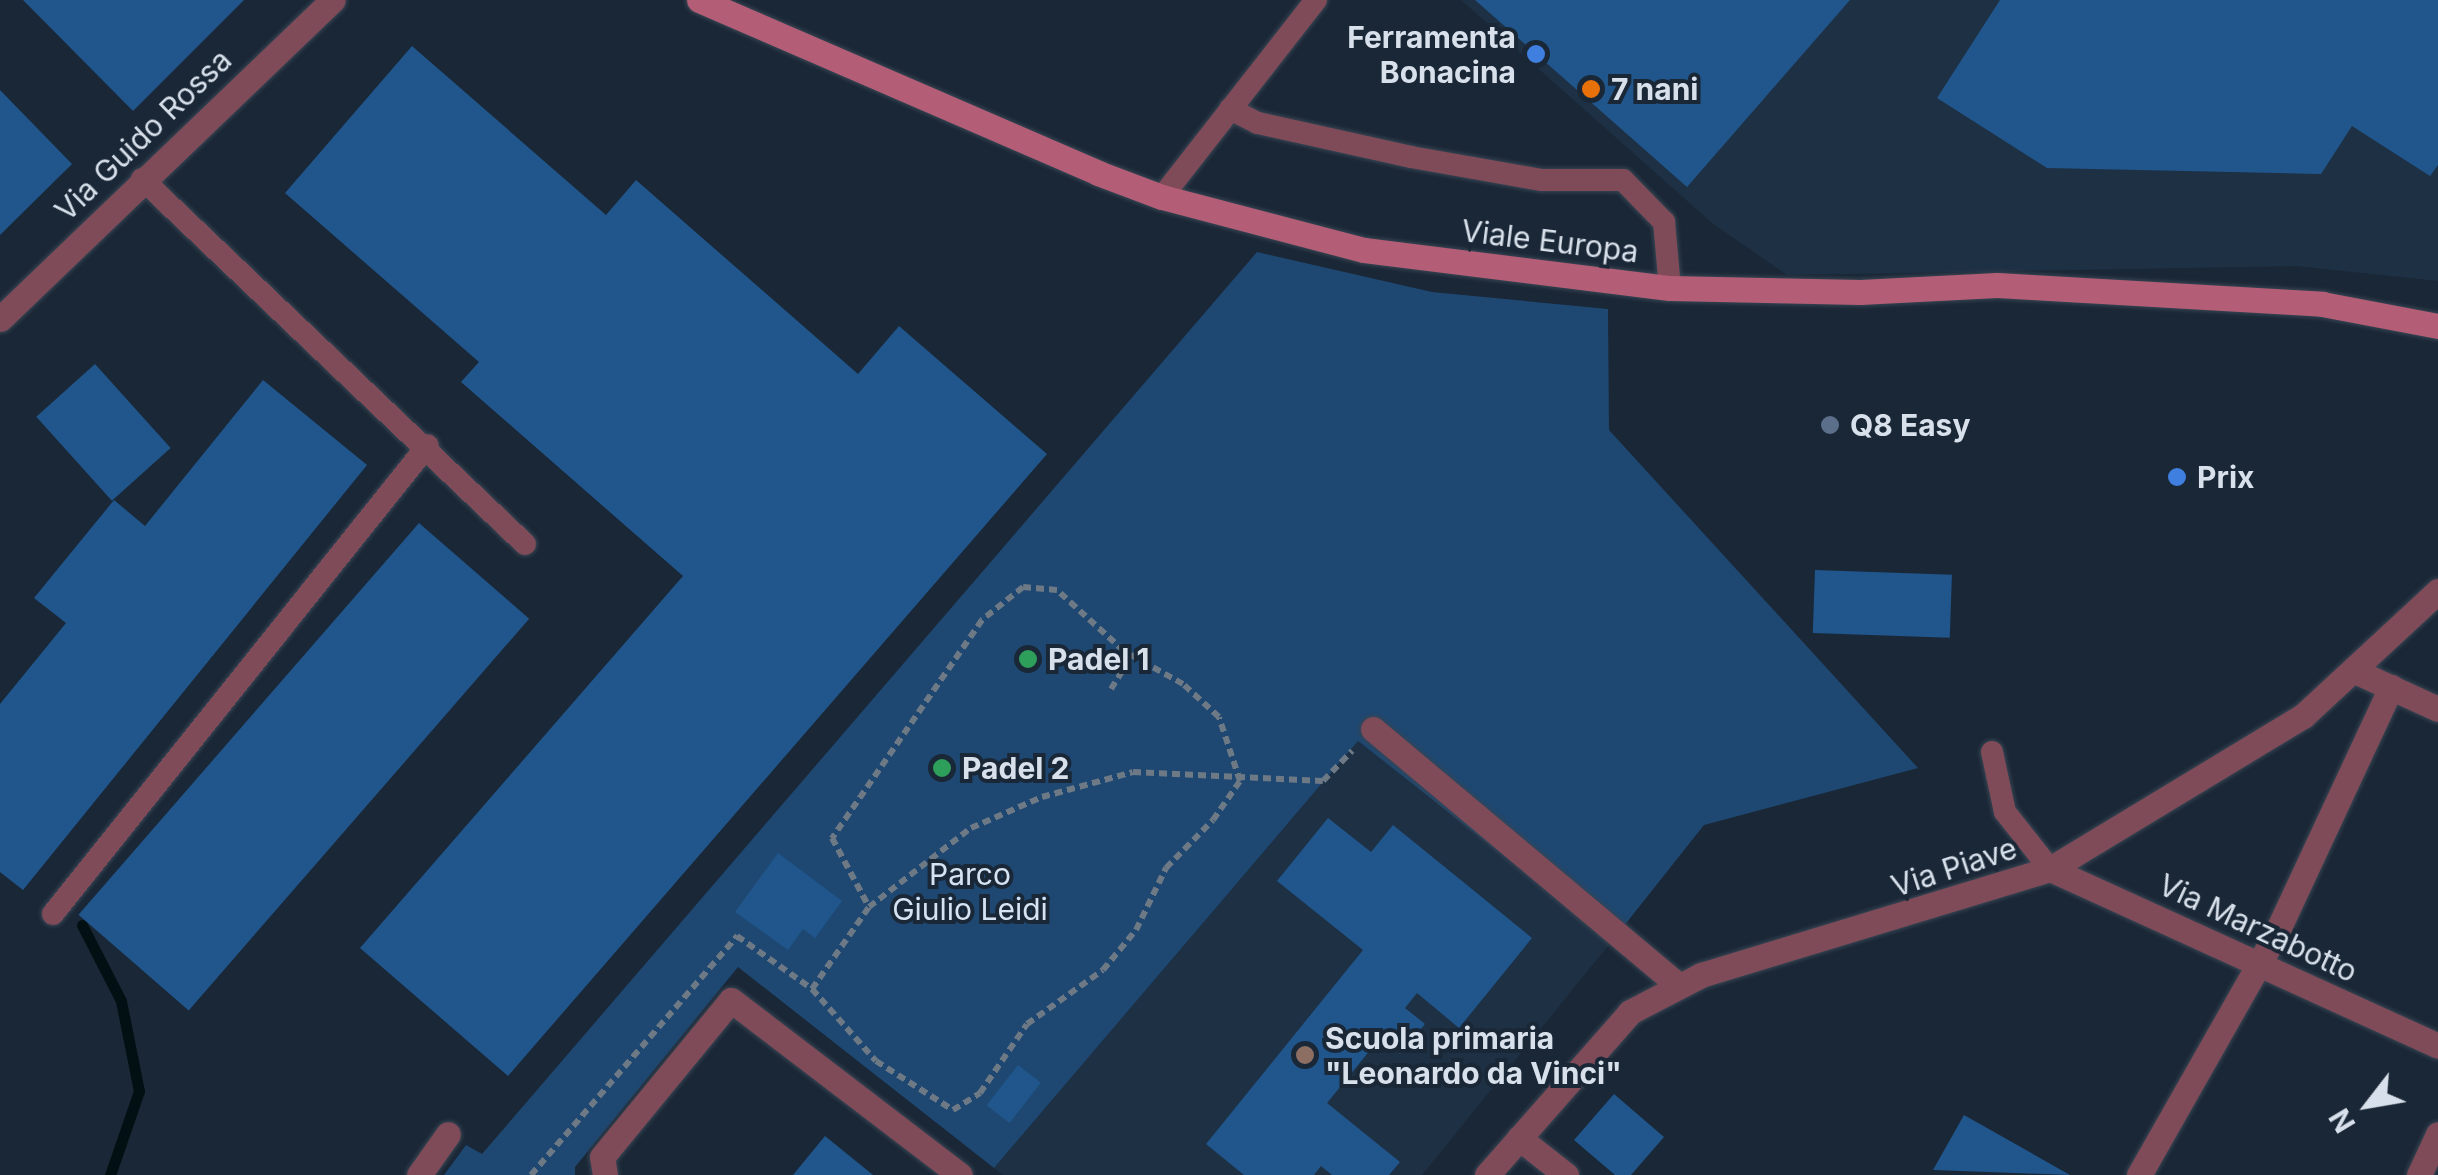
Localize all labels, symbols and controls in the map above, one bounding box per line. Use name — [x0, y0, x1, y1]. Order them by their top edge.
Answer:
place label: Ferramenta Bonacina — [1347, 19, 1516, 90]
street label: Via Guido Rossa — [47, 42, 239, 228]
marker: Ferramenta Bonacina — [1525, 43, 1547, 65]
place label: 7 nani — [1611, 71, 1698, 107]
marker: 7 nani — [1580, 78, 1602, 100]
street label: Viale Europa — [1459, 212, 1641, 270]
place label: Q8 Easy — [1850, 407, 1970, 443]
marker: Q8 Easy — [1819, 414, 1841, 436]
place label: Prix — [2197, 459, 2254, 495]
marker: Prix — [2166, 466, 2188, 488]
place label: Padel 1 — [1048, 641, 1149, 677]
marker: Padel 1 — [1017, 648, 1039, 670]
place label: Padel 2 — [962, 750, 1069, 786]
marker: Padel 2 — [931, 757, 953, 779]
street label: Via Piave — [1887, 830, 2021, 904]
park label: Parco Giulio Leidi — [892, 856, 1048, 926]
street label: Via Marzabotto — [2153, 866, 2363, 990]
place label: Scuola primaria "Leonardo da Vinci" — [1325, 1020, 1622, 1090]
marker: Scuola primaria "Leonardo da Vinci" — [1294, 1044, 1316, 1066]
north arrow — [2318, 1055, 2418, 1155]
text: N — [2322, 1103, 2362, 1138]

